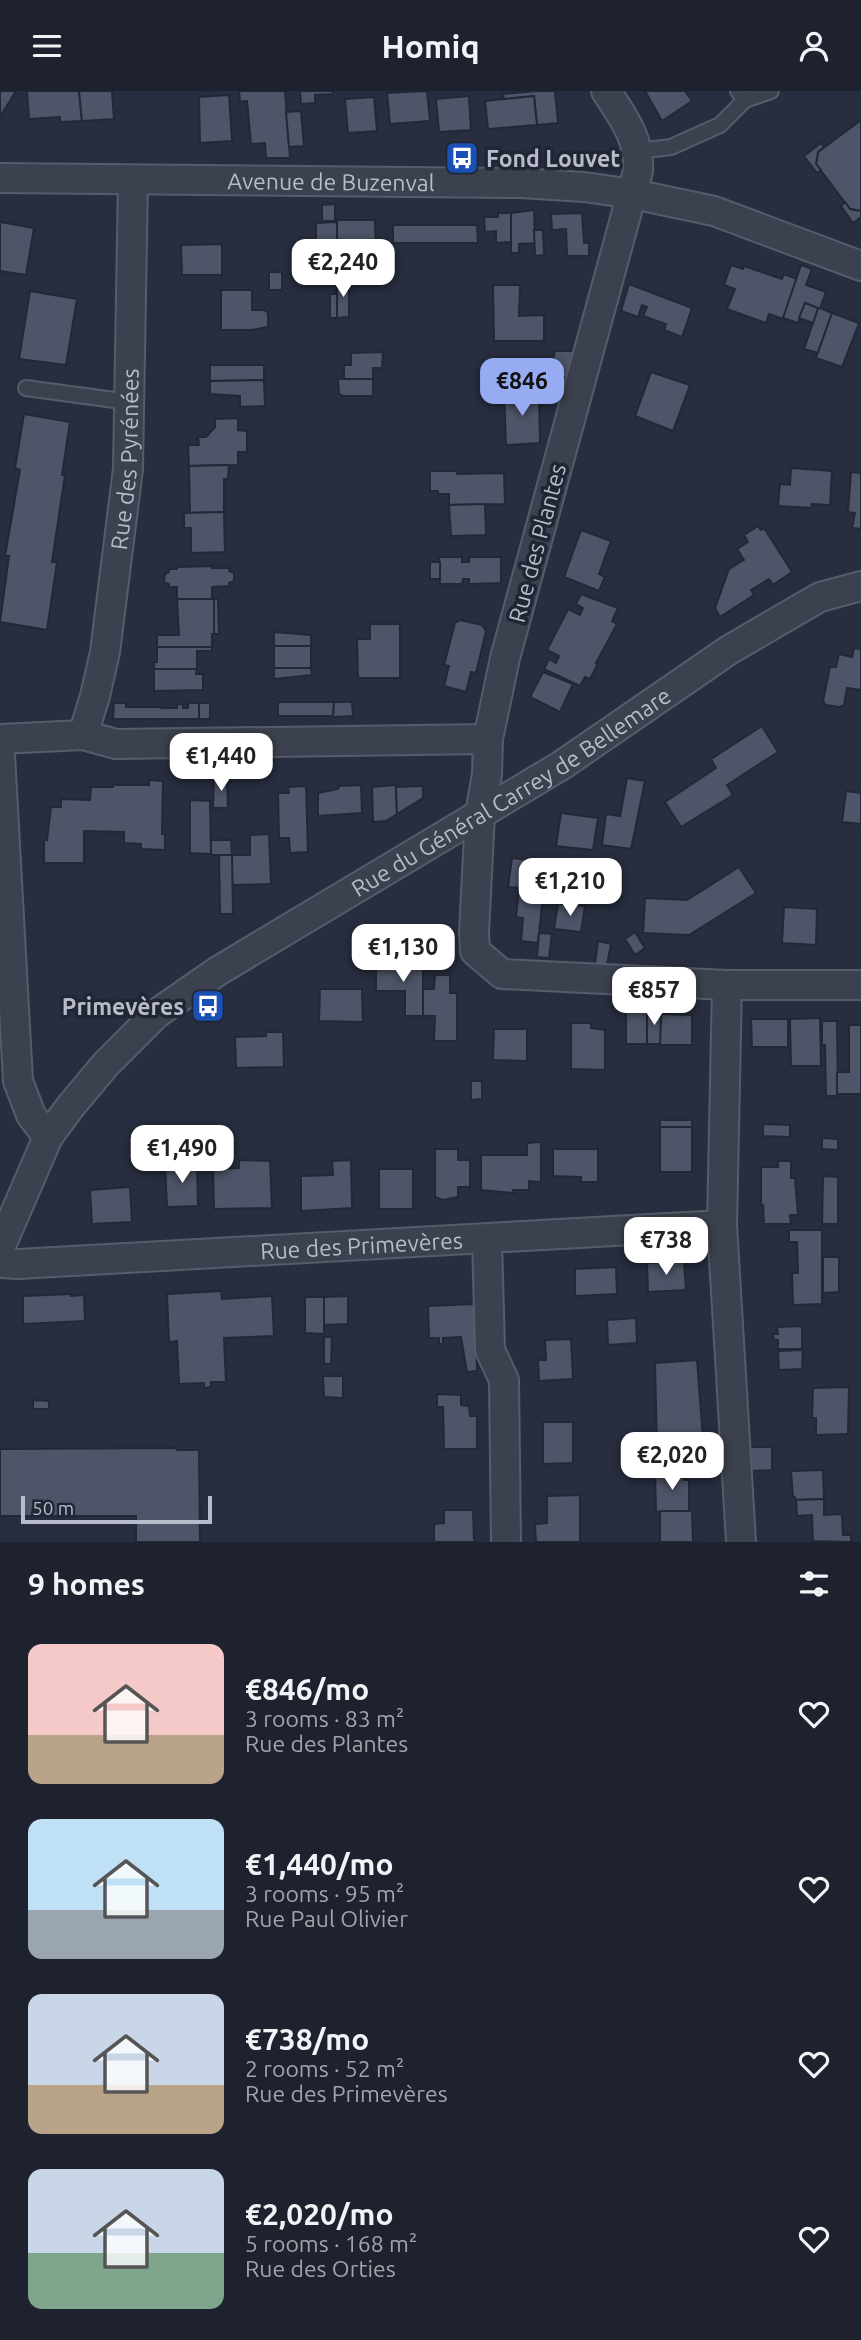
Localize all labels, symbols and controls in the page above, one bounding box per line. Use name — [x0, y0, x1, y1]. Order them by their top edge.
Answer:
icon: menu — [28, 27, 66, 65]
icon: person — [795, 27, 833, 65]
text: Homiq — [381, 28, 480, 64]
bus stop icon: Fond Louvet — [443, 139, 481, 177]
place label: Fond Louvet — [486, 146, 620, 171]
street label: Avenue de Buzenval — [227, 168, 435, 195]
pin: €2,240 — [286, 239, 400, 299]
text: €2,240 — [308, 249, 378, 274]
pin: €846 — [481, 359, 563, 418]
street label: Rue des Pyrénées — [105, 368, 142, 551]
text: €846 — [496, 368, 548, 393]
street label: Rue des Plantes — [504, 461, 570, 625]
street label: Rue du Général Carrey de Bellemare — [347, 682, 675, 901]
pin: €1,440 — [164, 733, 278, 793]
text: €1,440 — [186, 743, 256, 768]
pin: €1,210 — [513, 859, 627, 918]
text: €1,210 — [535, 868, 605, 893]
pin: €1,130 — [346, 925, 460, 984]
text: €1,130 — [368, 934, 438, 959]
pin: €857 — [613, 967, 695, 1027]
text: €857 — [628, 977, 680, 1002]
bus stop icon: Primevères — [189, 987, 227, 1025]
place label: Primevères — [62, 994, 184, 1019]
pin: €1,490 — [125, 1125, 239, 1185]
text: €1,490 — [147, 1135, 217, 1160]
pin: €738 — [625, 1217, 707, 1277]
street label: Rue des Primevères — [259, 1227, 463, 1263]
text: €738 — [640, 1227, 692, 1252]
pin: €2,020 — [615, 1433, 729, 1492]
text: €2,020 — [637, 1442, 707, 1467]
scale bar — [21, 1493, 212, 1525]
text: 50 m — [32, 1497, 74, 1519]
icon: filters — [795, 1565, 833, 1603]
text: 9 homes — [28, 1567, 145, 1601]
icon: home — [84, 1672, 168, 1756]
text: €846/mo — [245, 1672, 369, 1706]
icon: heart — [795, 1695, 833, 1733]
text: 3 rooms · 83 m² — [245, 1706, 404, 1731]
text: Rue des Plantes — [245, 1731, 408, 1756]
icon: home — [84, 1847, 168, 1931]
text: €1,440/mo — [245, 1847, 394, 1881]
icon: heart — [795, 1870, 833, 1908]
text: 3 rooms · 95 m² — [245, 1881, 404, 1906]
text: Rue Paul Olivier — [245, 1906, 408, 1931]
icon: home — [84, 2022, 168, 2106]
text: €738/mo — [245, 2022, 369, 2056]
icon: heart — [795, 2045, 833, 2083]
text: 2 rooms · 52 m² — [245, 2056, 404, 2081]
text: Rue des Primevères — [245, 2081, 448, 2106]
icon: home — [84, 2197, 168, 2281]
text: €2,020/mo — [245, 2197, 394, 2231]
icon: heart — [795, 2220, 833, 2258]
text: 5 rooms · 168 m² — [245, 2231, 417, 2256]
text: Rue des Orties — [245, 2256, 396, 2281]

